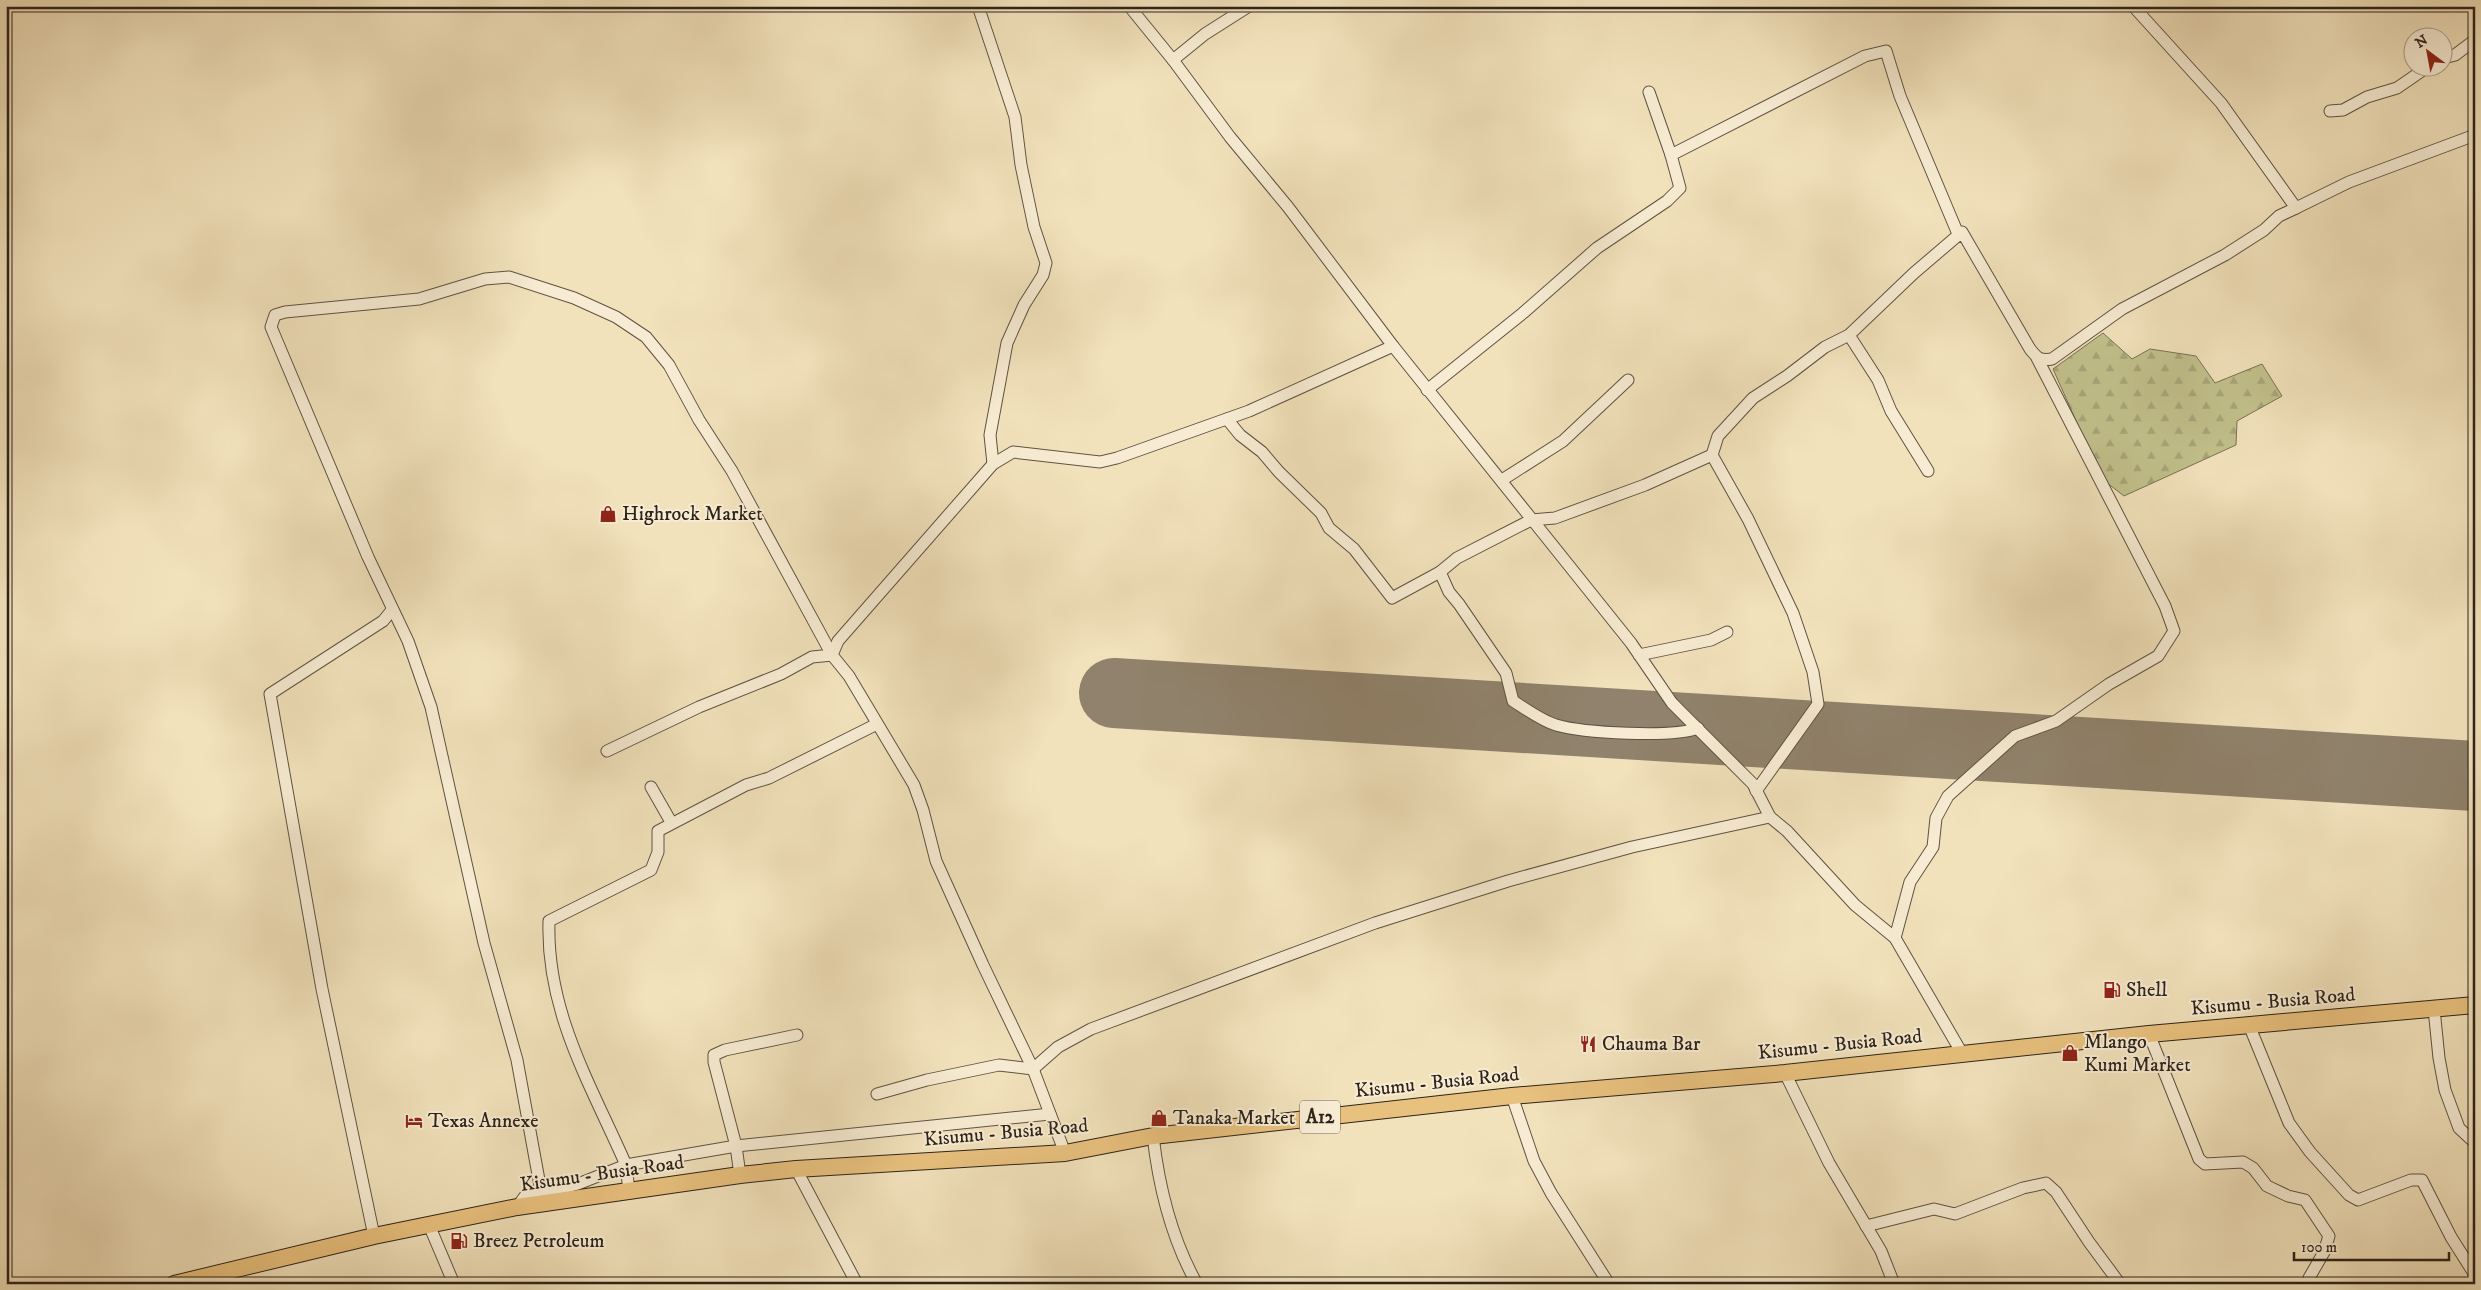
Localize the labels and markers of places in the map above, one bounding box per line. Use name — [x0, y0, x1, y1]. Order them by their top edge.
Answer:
place label: Highrock Market — [622, 502, 763, 527]
shop icon: Highrock Market — [598, 504, 618, 524]
place label: Shell — [2126, 978, 2167, 1003]
fuel station icon: Shell — [2102, 980, 2122, 1000]
place label: Mlango Kumi Market — [2084, 1030, 2191, 1078]
place label: Chauma Bar — [1602, 1032, 1701, 1057]
restaurant icon: Chauma Bar — [1578, 1034, 1598, 1054]
shop icon: Mlango Kumi Market — [2060, 1043, 2080, 1063]
place label: Tanaka Market — [1173, 1106, 1295, 1131]
shop icon: Tanaka Market — [1149, 1108, 1169, 1128]
place label: Texas Annexe — [428, 1109, 539, 1134]
hotel icon: Texas Annexe — [404, 1111, 424, 1131]
place label: Breez Petroleum — [473, 1229, 605, 1254]
fuel station icon: Breez Petroleum — [449, 1231, 469, 1251]

